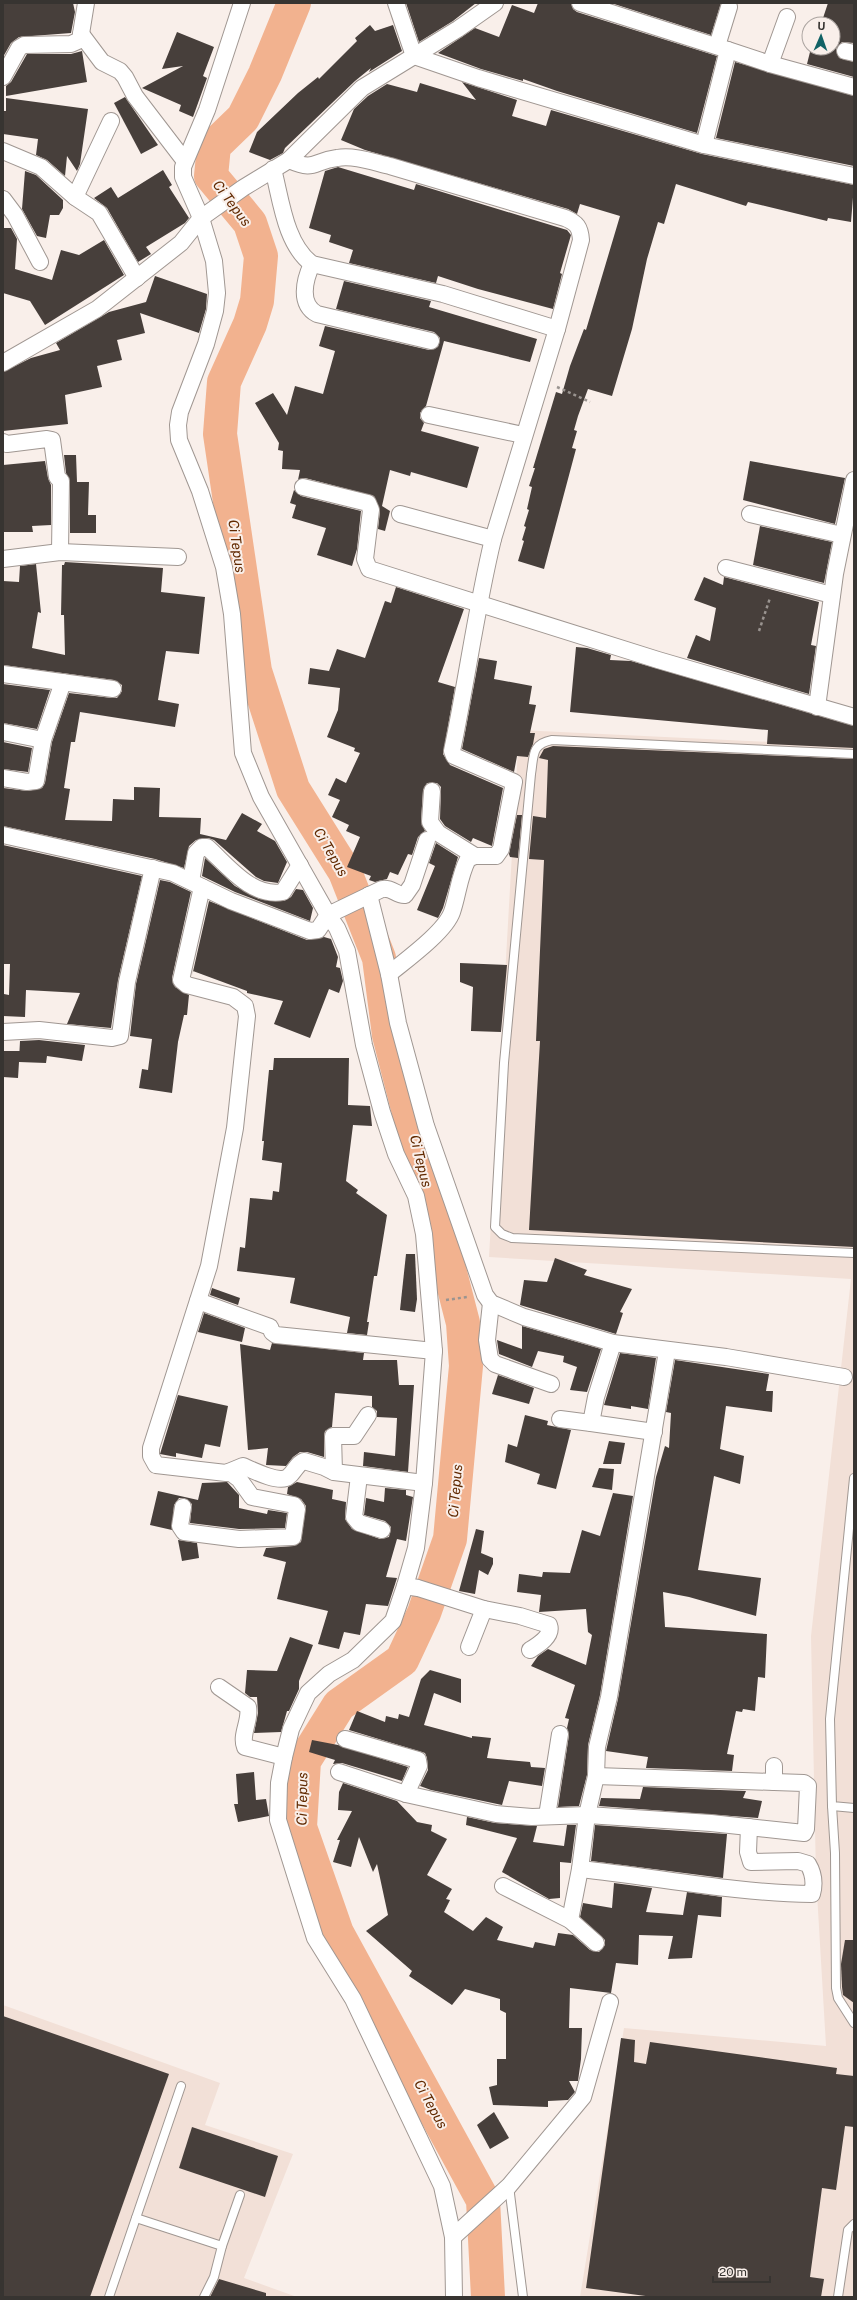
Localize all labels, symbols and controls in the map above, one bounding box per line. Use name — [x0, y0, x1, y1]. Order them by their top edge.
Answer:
north arrow — [801, 16, 841, 56]
text: U — [817, 20, 826, 32]
water label: Ci Tepus — [210, 177, 255, 229]
water label: Ci Tepus — [225, 518, 249, 574]
water label: Ci Tepus — [311, 825, 351, 879]
water label: Ci Tepus — [407, 1133, 435, 1189]
water label: Ci Tepus — [445, 1463, 465, 1518]
water label: Ci Tepus — [294, 1772, 310, 1826]
water label: Ci Tepus — [411, 2077, 451, 2131]
scale bar — [713, 2258, 770, 2284]
text: 20 m — [719, 2265, 747, 2279]

